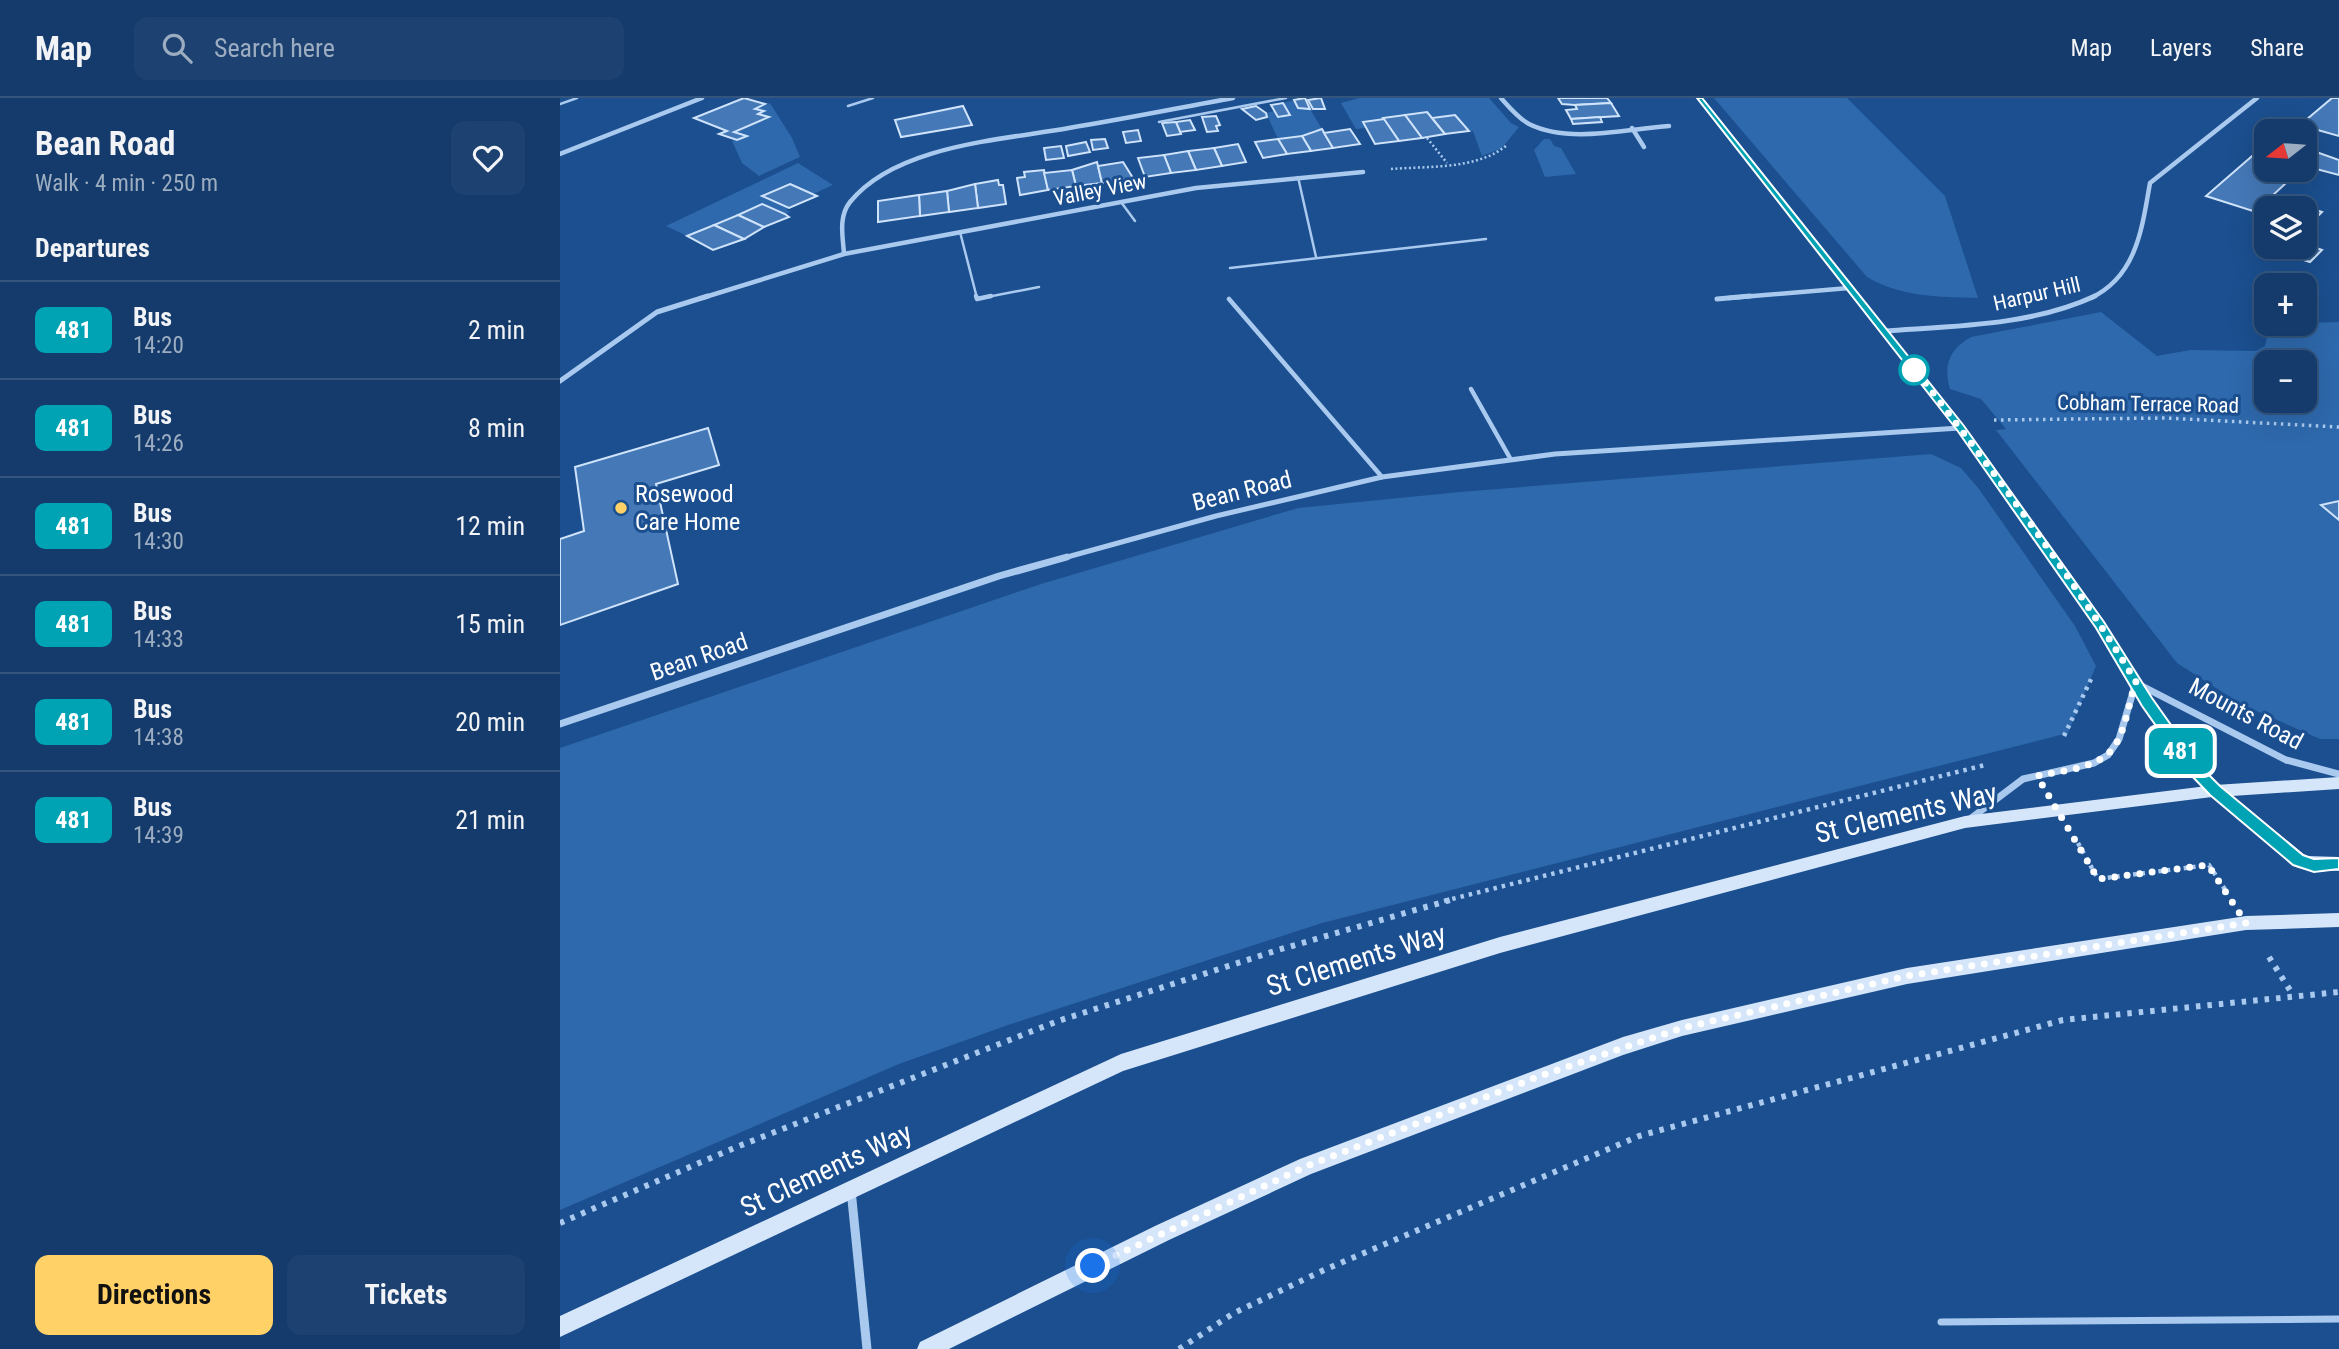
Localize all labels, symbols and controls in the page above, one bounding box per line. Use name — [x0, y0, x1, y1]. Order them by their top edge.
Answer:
search box — [134, 17, 624, 80]
text: Map — [35, 29, 92, 68]
icon: search — [158, 29, 196, 67]
text: Search here — [214, 33, 335, 63]
text: Map — [2071, 34, 2112, 62]
text: Layers — [2150, 34, 2212, 62]
text: Share — [2250, 34, 2304, 62]
north arrow — [2254, 119, 2317, 182]
map controls — [2254, 119, 2317, 413]
button: heart — [451, 121, 525, 195]
text: Bean Road — [35, 124, 175, 163]
street label: Valley View — [1051, 169, 1149, 211]
text: Walk · 4 min · 250 m — [35, 170, 218, 197]
button: layers — [2254, 196, 2317, 259]
text: Departures — [35, 233, 150, 263]
street label: Harpur Hill — [1991, 272, 2083, 316]
button: + — [2254, 273, 2317, 336]
text: Bus — [133, 302, 172, 332]
text: 2 min — [468, 315, 525, 345]
text: 481 — [55, 316, 92, 344]
text: 14:20 — [133, 332, 184, 359]
button: − — [2254, 350, 2317, 413]
unlabelled marker — [1899, 355, 1929, 385]
street label: Cobham Terrace Road — [2057, 390, 2239, 418]
text: Bus — [133, 400, 172, 430]
text: 8 min — [468, 413, 525, 443]
text: 481 — [55, 414, 92, 442]
text: 14:26 — [133, 430, 184, 457]
street label: Bean Road — [1190, 465, 1294, 517]
place label: Rosewood Care Home — [635, 480, 740, 536]
text: Bus — [133, 498, 172, 528]
marker: Rosewood Care Home — [613, 500, 629, 516]
text: 12 min — [455, 511, 525, 541]
text: 481 — [55, 512, 92, 540]
text: 14:30 — [133, 528, 184, 555]
text: Bus — [133, 596, 172, 626]
text: 15 min — [455, 609, 525, 639]
text: 481 — [55, 610, 92, 638]
text: 14:33 — [133, 626, 184, 653]
street label: Bean Road — [647, 627, 751, 687]
street label: Mounts Road — [2184, 672, 2308, 756]
text: Bus — [133, 694, 172, 724]
text: 20 min — [455, 707, 525, 737]
text: 481 — [55, 708, 92, 736]
text: 14:38 — [133, 724, 184, 751]
line badge: 481 — [2141, 728, 2221, 774]
text: 481 — [2163, 737, 2199, 765]
street label: St Clements Way — [1812, 776, 2000, 850]
text: Bus — [133, 792, 172, 822]
text: 21 min — [455, 805, 525, 835]
text: 481 — [55, 806, 92, 834]
text: 14:39 — [133, 822, 184, 849]
street label: St Clements Way — [1262, 917, 1450, 1003]
street label: St Clements Way — [735, 1116, 917, 1224]
your location — [1075, 1248, 1110, 1283]
button: Directions — [35, 1255, 273, 1335]
button: Tickets — [287, 1255, 525, 1335]

